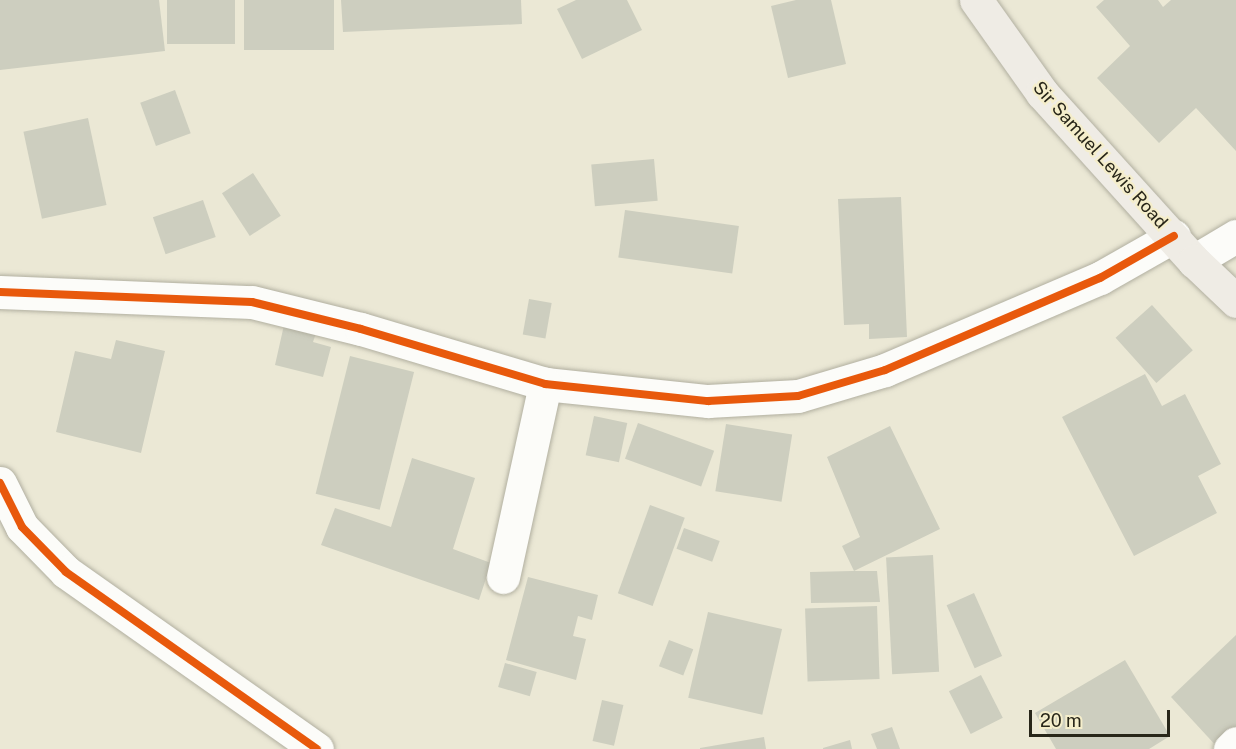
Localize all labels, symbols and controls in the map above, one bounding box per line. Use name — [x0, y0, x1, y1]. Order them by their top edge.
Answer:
street label: Sir Samuel Lewis Road — [1028, 77, 1172, 233]
scale bar — [1032, 698, 1173, 736]
text: 20 m — [1040, 710, 1082, 731]

